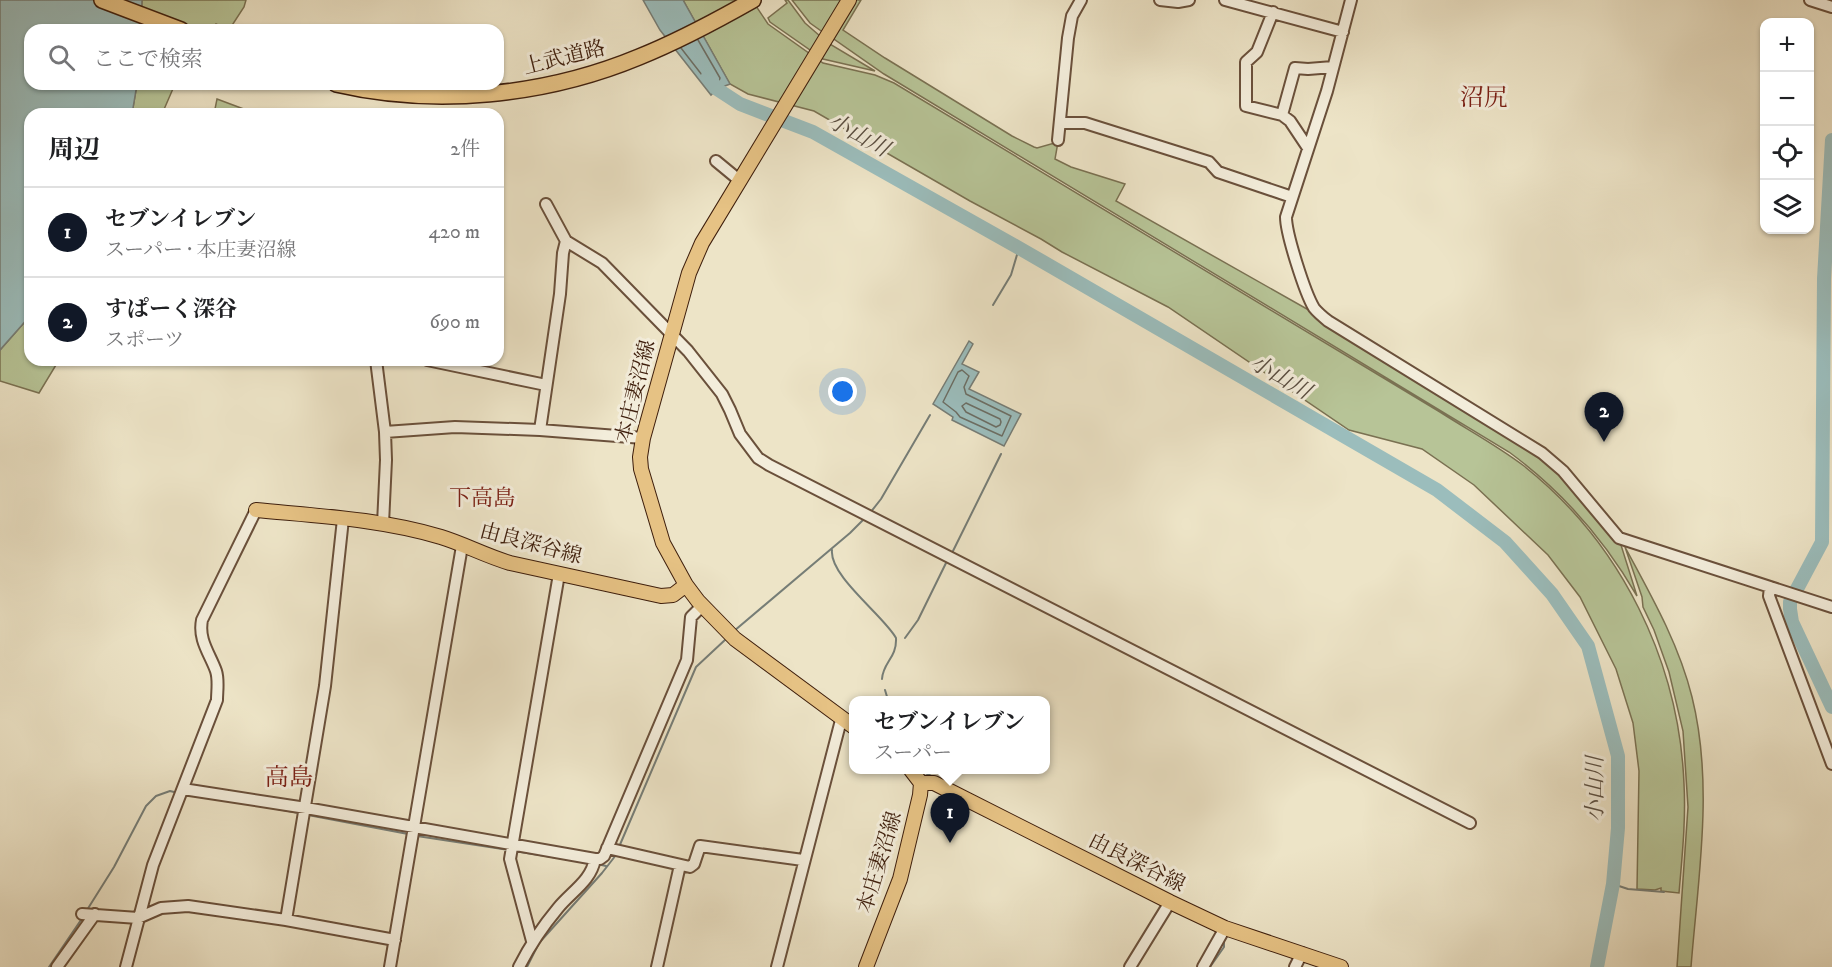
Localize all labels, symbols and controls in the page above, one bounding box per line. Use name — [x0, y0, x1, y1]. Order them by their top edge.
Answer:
map controls — [1760, 18, 1814, 234]
button: + — [1760, 18, 1814, 72]
search box — [24, 24, 504, 90]
street label: 上武道路 — [520, 35, 608, 81]
icon: search — [45, 41, 78, 74]
text: ここで検索 — [93, 46, 203, 73]
button: − — [1760, 72, 1814, 126]
district label: 沼尻 — [1460, 83, 1508, 113]
water label: 小山川 — [823, 108, 895, 164]
button: locate — [1760, 126, 1814, 180]
text: 周辺 — [48, 134, 100, 167]
text: 2件 — [450, 137, 480, 162]
button: layers — [1760, 180, 1814, 234]
text: セブンイレブン — [105, 206, 256, 233]
text: 1 — [64, 220, 71, 245]
text: 420 m — [429, 220, 480, 245]
text: スーパー · 本庄妻沼線 — [105, 238, 296, 263]
text: すぱーく深谷 — [105, 296, 237, 323]
text: 2 — [63, 310, 72, 335]
text: 690 m — [430, 310, 480, 335]
text: スポーツ — [105, 328, 184, 353]
street label: 本庄妻沼線 — [611, 337, 661, 445]
water label: 小山川 — [1245, 349, 1317, 406]
your location — [828, 377, 857, 406]
pin: 2 — [1584, 392, 1624, 442]
district label: 下高島 — [449, 485, 515, 512]
street label: 由良深谷線 — [477, 518, 585, 570]
popup — [849, 696, 1050, 774]
text: セブンイレブン — [874, 709, 1025, 736]
text: スーパー — [874, 741, 952, 766]
water label: 小山川 — [1582, 754, 1609, 822]
district label: 高島 — [265, 763, 313, 793]
pin: 1 — [930, 794, 970, 843]
street label: 本庄妻沼線 — [852, 808, 908, 916]
street label: 由良深谷線 — [1084, 827, 1189, 898]

